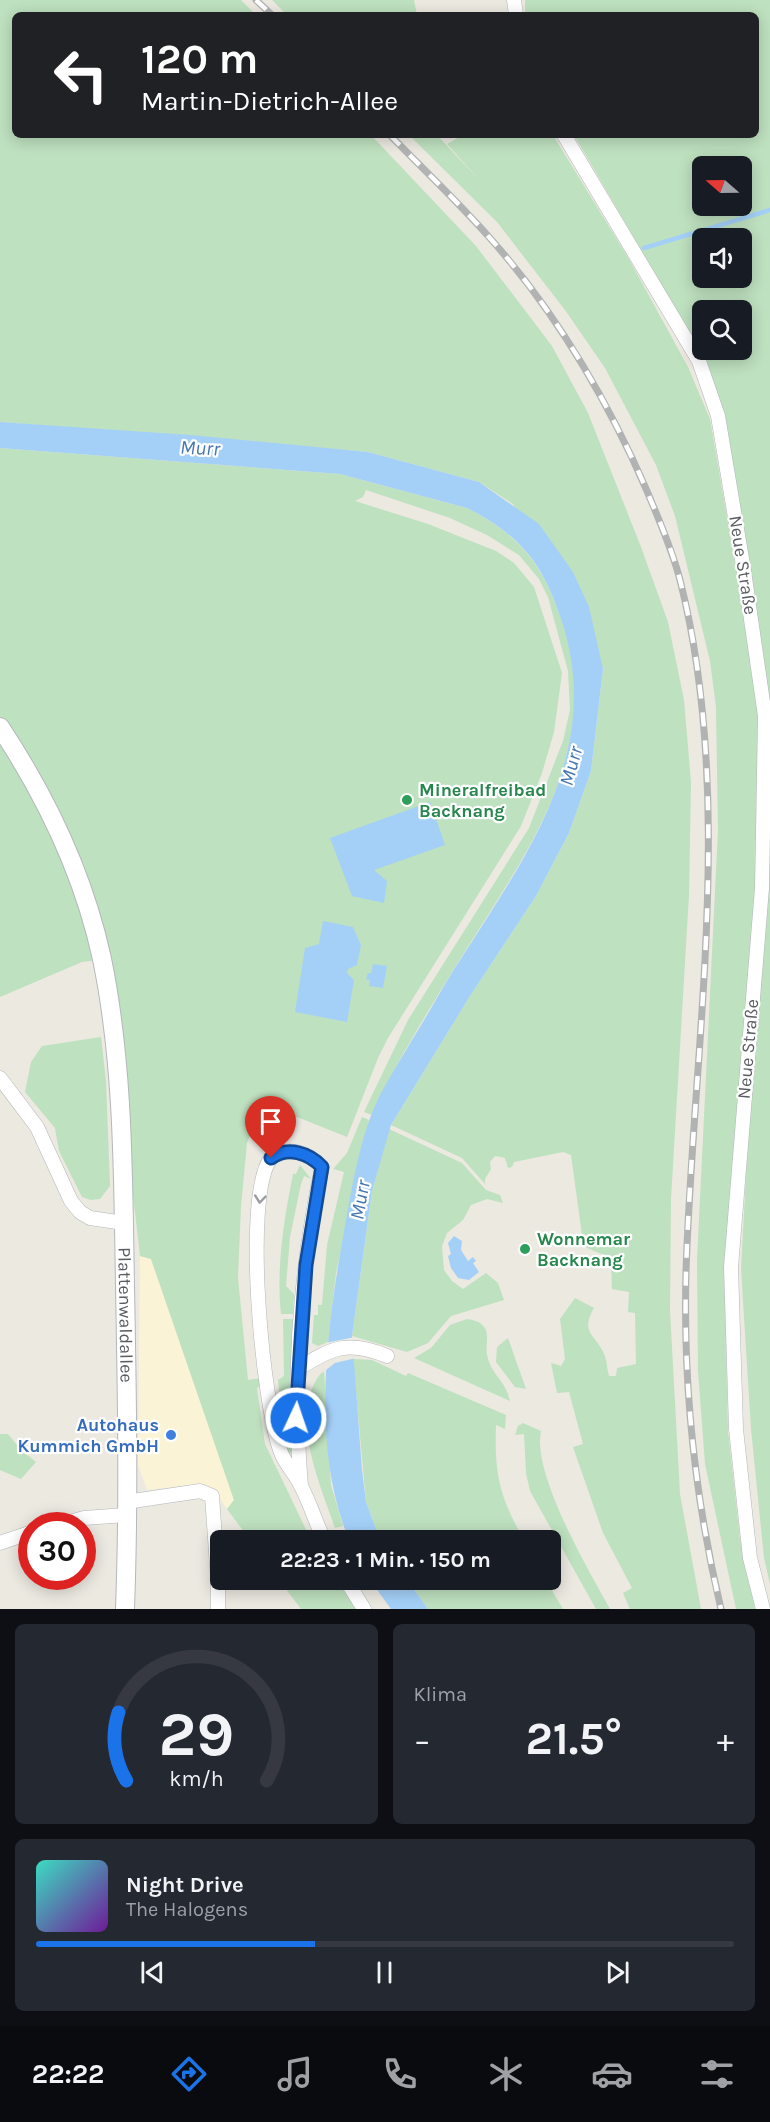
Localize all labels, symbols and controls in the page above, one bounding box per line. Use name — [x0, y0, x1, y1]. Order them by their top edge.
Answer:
text: 120 m — [141, 34, 258, 84]
icon: left — [42, 36, 120, 114]
text: Martin-Dietrich-Allee — [141, 85, 398, 117]
north arrow — [692, 156, 752, 216]
map controls — [692, 156, 752, 360]
button: sound — [692, 228, 752, 288]
button: search — [692, 300, 752, 360]
water label: Murr — [179, 435, 222, 461]
street label: Neue Straße — [724, 514, 762, 616]
water label: Murr — [555, 743, 588, 788]
place label: Mineralfreibad Backnang — [419, 779, 546, 822]
marker: Mineralfreibad Backnang — [400, 793, 414, 807]
street label: Neue Straße — [733, 998, 763, 1100]
pin — [245, 1096, 296, 1158]
icon: arrive — [254, 1105, 287, 1138]
water label: Murr — [345, 1177, 375, 1222]
one-way arrow — [254, 1195, 267, 1204]
place label: Wonnemar Backnang — [537, 1228, 630, 1271]
marker: Wonnemar Backnang — [518, 1242, 532, 1256]
street label: Plattenwaldallee — [113, 1247, 138, 1383]
position arrow — [264, 1386, 328, 1450]
place label: Autohaus Kummich GmbH — [18, 1414, 159, 1457]
marker: Autohaus Kummich GmbH — [164, 1428, 178, 1442]
speed limit sign: 30 — [18, 1512, 96, 1590]
text: 22:23 · 1 Min. · 150 m — [280, 1547, 491, 1573]
text: Klima — [414, 1683, 467, 1706]
text: 29 — [158, 1698, 234, 1771]
text: 21.5° — [525, 1713, 622, 1765]
text: − — [414, 1721, 431, 1759]
text: + — [717, 1721, 734, 1759]
text: km/h — [169, 1766, 223, 1791]
text: Night Drive — [126, 1872, 244, 1898]
text: The Halogens — [126, 1898, 248, 1921]
icon: previous — [136, 1956, 169, 1989]
icon: pause — [368, 1956, 401, 1989]
icon: next — [601, 1956, 634, 1989]
icon: directions — [168, 2053, 210, 2095]
icon: music — [274, 2053, 316, 2095]
icon: phone — [379, 2053, 421, 2095]
icon: climate — [485, 2053, 527, 2095]
icon: car — [591, 2053, 633, 2095]
icon: filters — [696, 2053, 738, 2095]
text: 22:22 — [32, 2058, 104, 2090]

